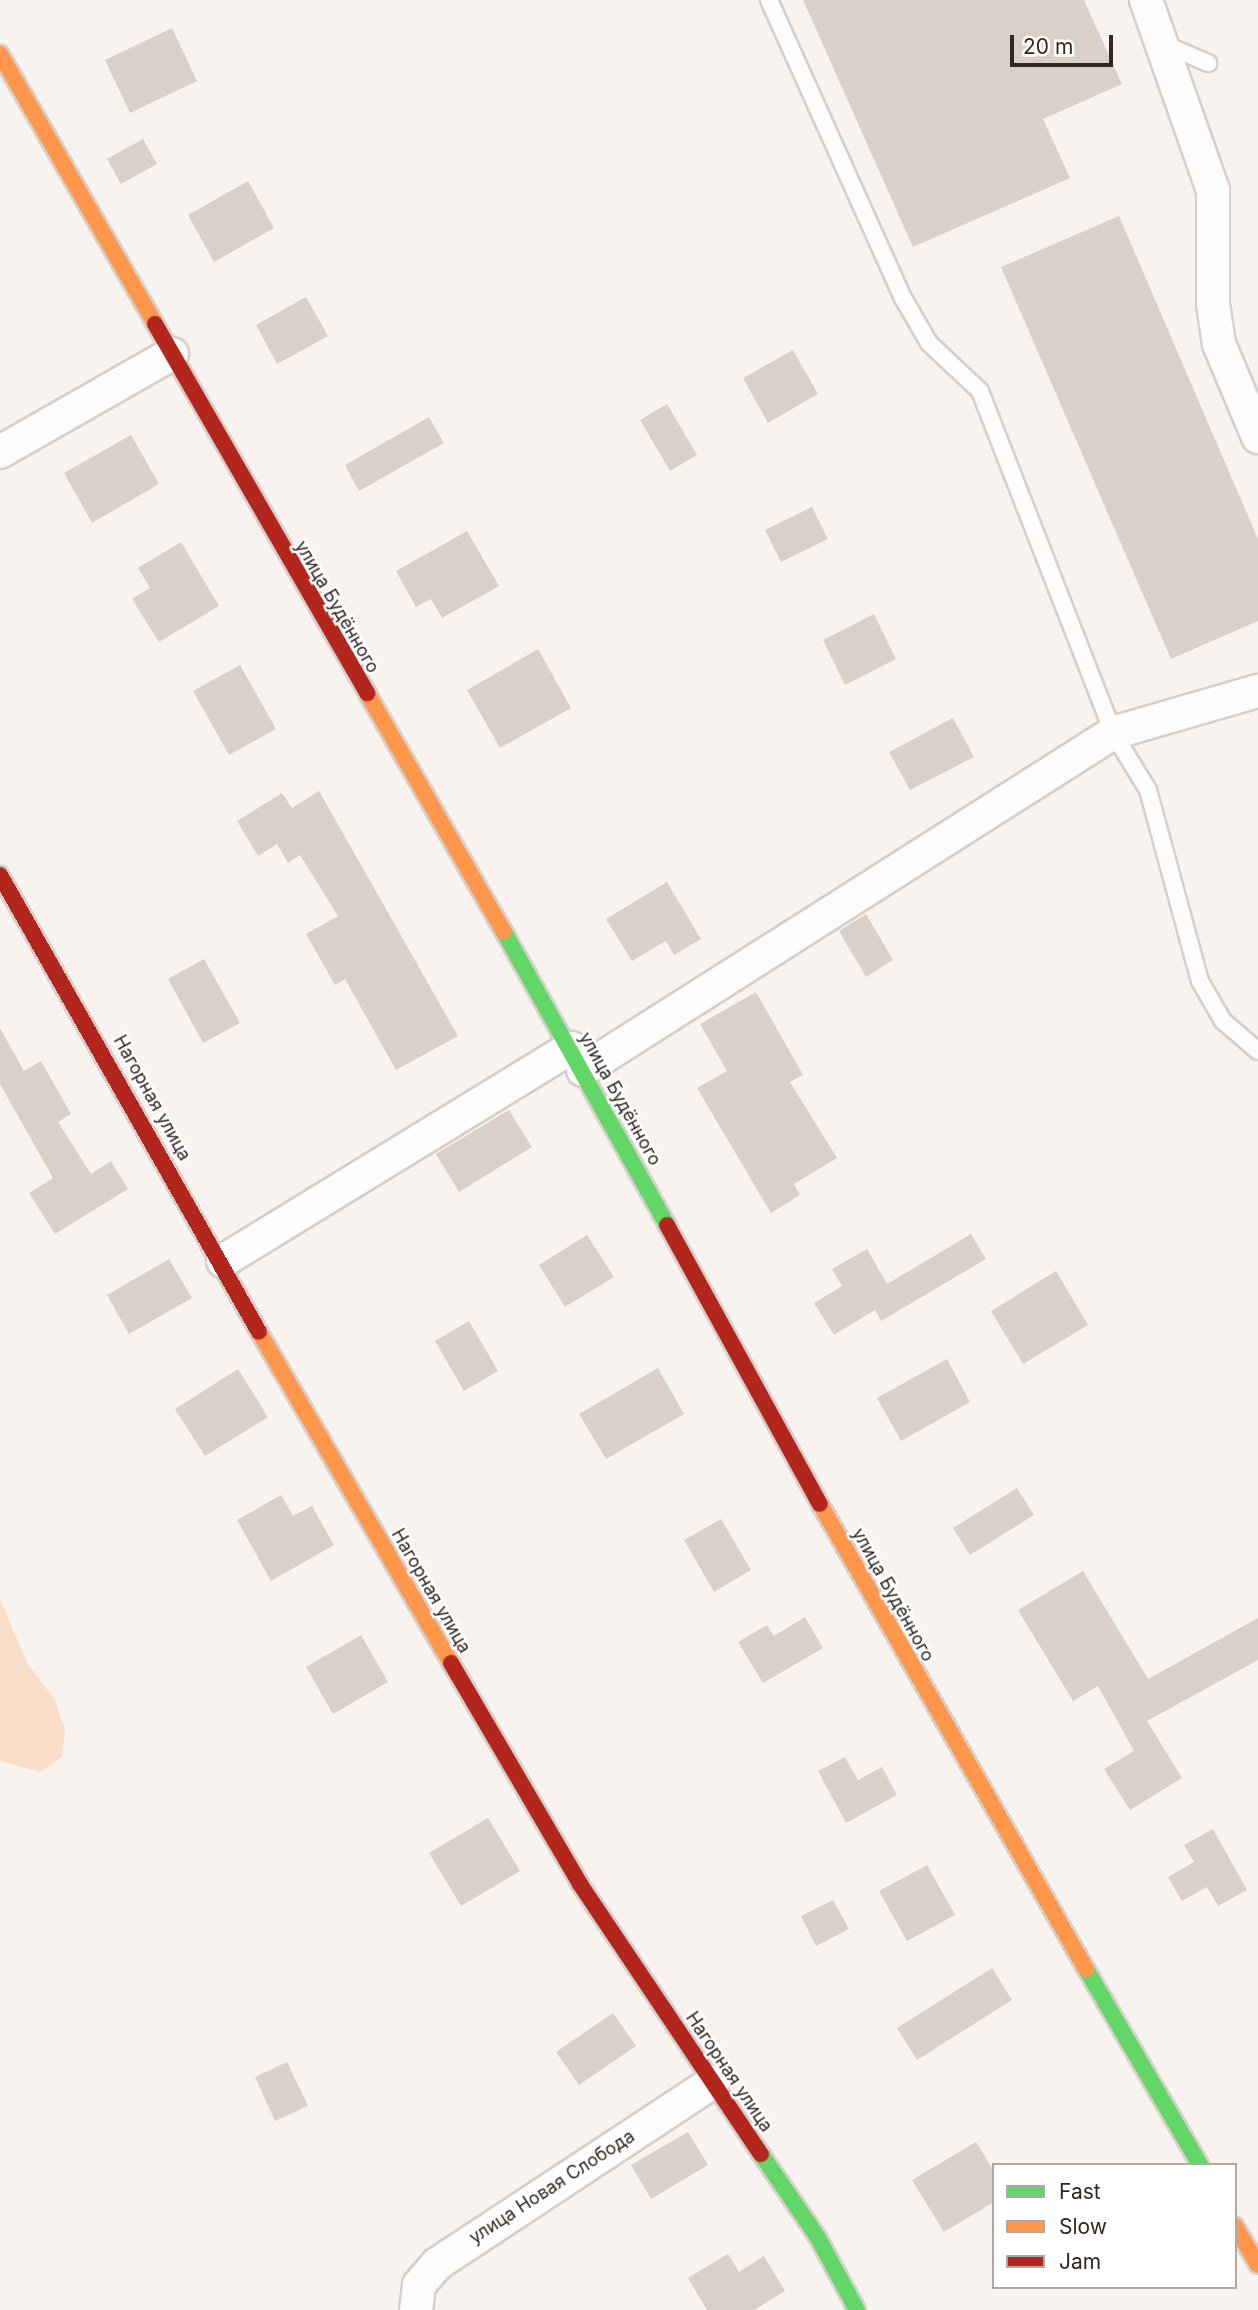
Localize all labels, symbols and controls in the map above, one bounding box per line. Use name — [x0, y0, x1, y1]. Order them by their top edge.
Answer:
scale bar — [1013, 21, 1116, 65]
text: 20 m — [1023, 34, 1073, 59]
street label: улица Будённого — [290, 537, 384, 677]
street label: улица Будённого — [574, 1028, 666, 1170]
street label: Нагорная улица — [109, 1032, 195, 1164]
street label: улица Будённого — [847, 1524, 939, 1666]
street label: Нагорная улица — [387, 1525, 475, 1657]
street label: Нагорная улица — [681, 2008, 777, 2136]
street label: улица Новая Слобода — [465, 2125, 639, 2249]
legend — [992, 2163, 1237, 2289]
text: Fast — [1059, 2179, 1101, 2204]
text: Slow — [1059, 2214, 1107, 2239]
text: Jam — [1059, 2249, 1101, 2274]

